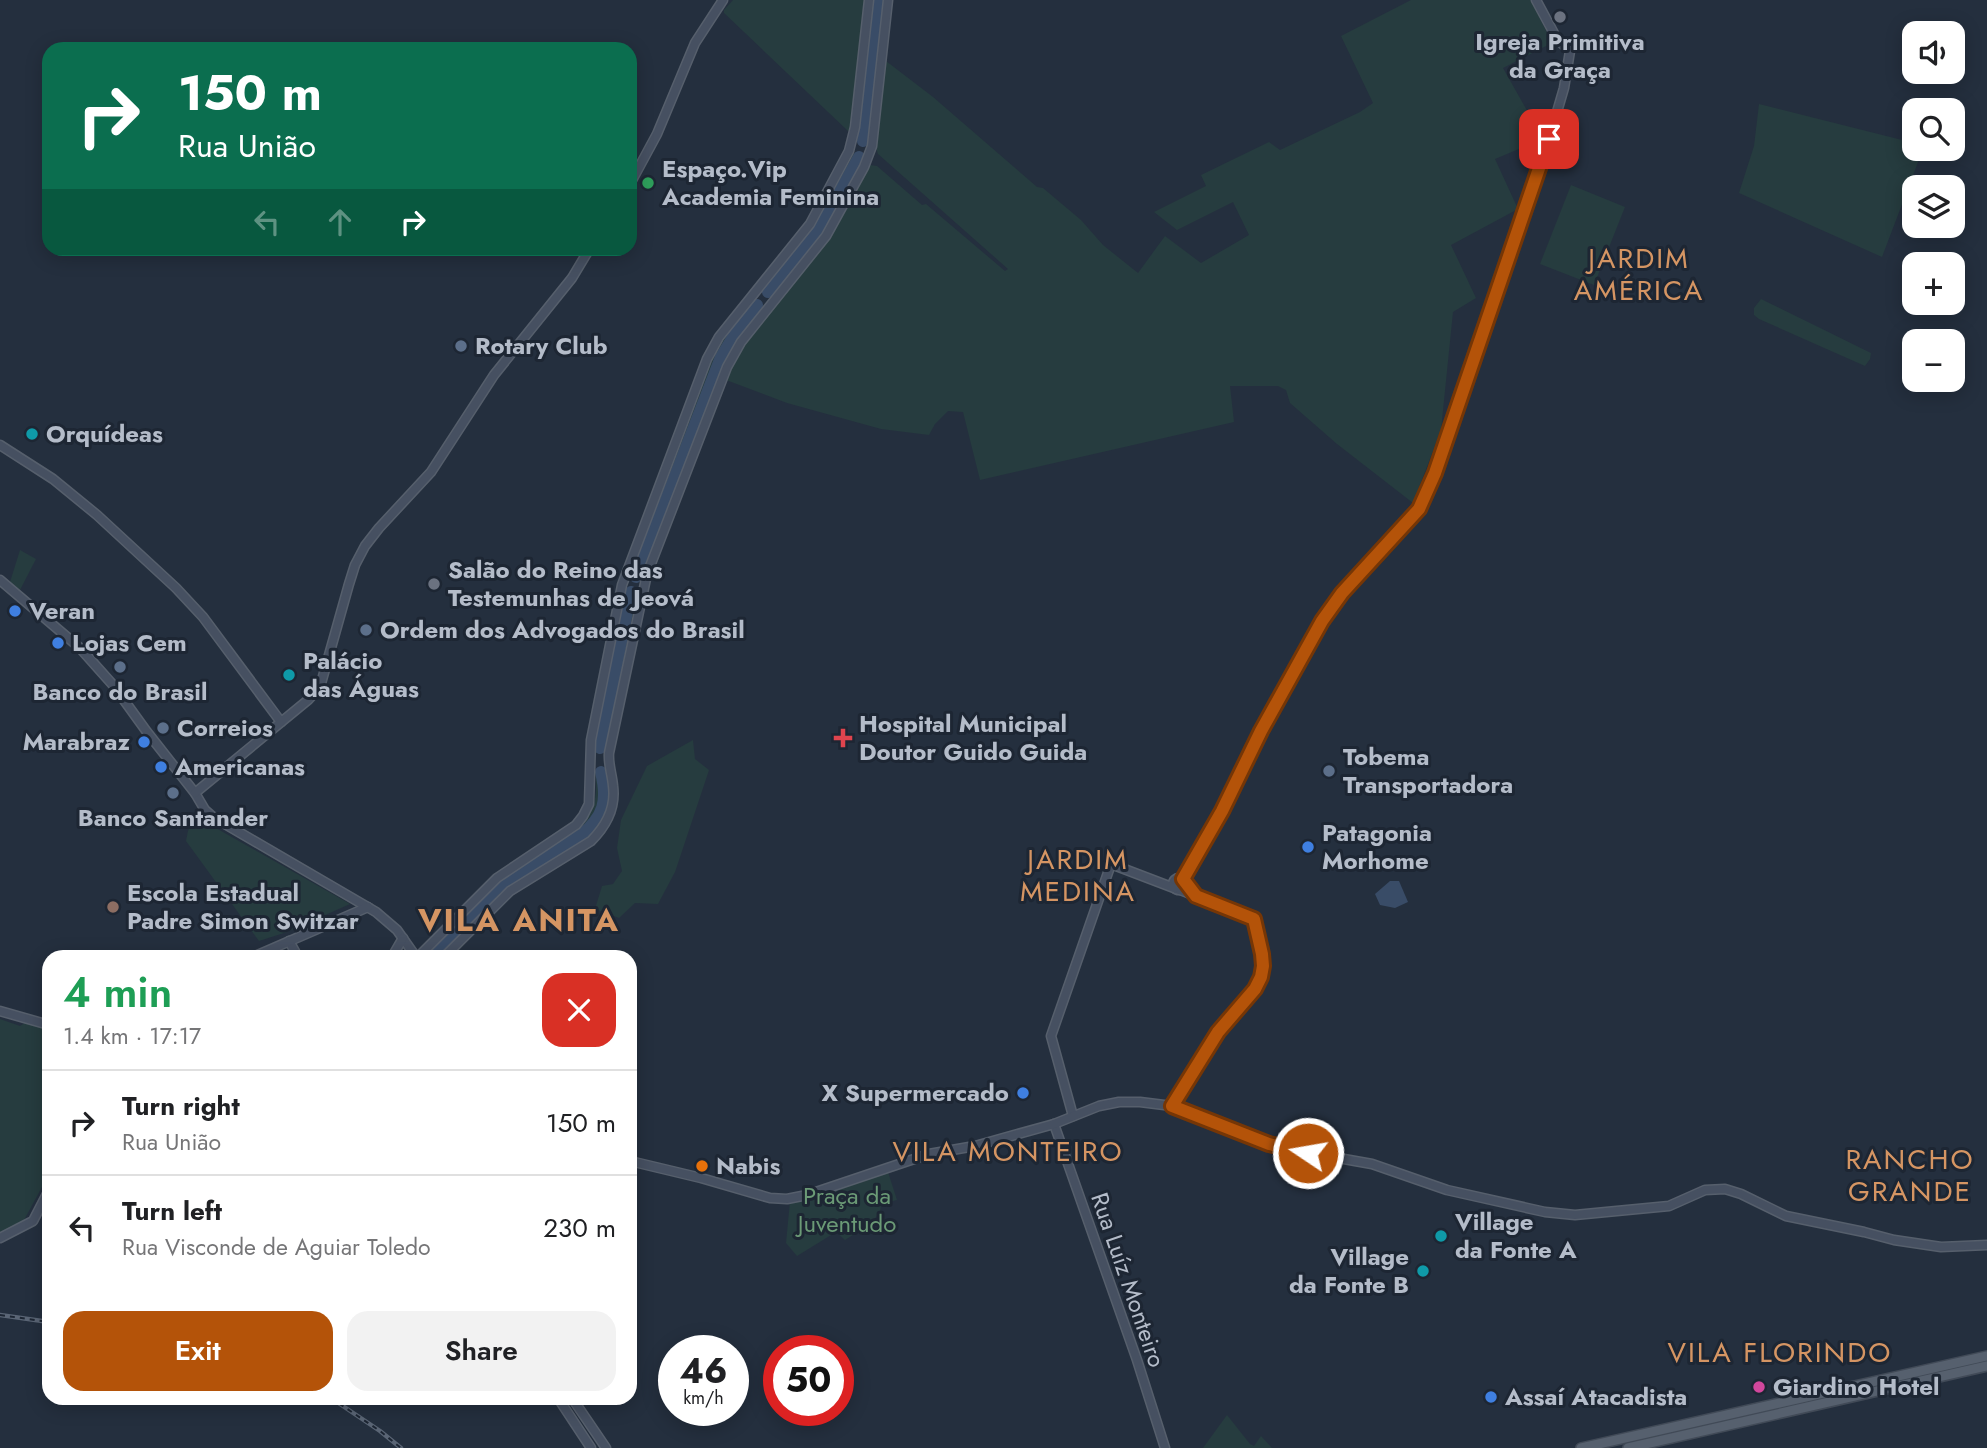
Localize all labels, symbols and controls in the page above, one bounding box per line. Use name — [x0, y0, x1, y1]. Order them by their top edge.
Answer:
marker: Igreja Primitiva da Graça — [1552, 9, 1568, 25]
map controls — [1902, 21, 1965, 392]
button: sound — [1902, 21, 1965, 84]
place label: Igreja Primitiva da Graça — [1475, 24, 1645, 87]
text: 150 m — [178, 58, 322, 128]
icon: right — [63, 70, 154, 161]
button: search — [1902, 98, 1965, 161]
pin — [1519, 109, 1579, 169]
icon: arrive — [1530, 120, 1568, 158]
text: Rua União — [178, 123, 316, 169]
place label: Espaço.Vip Academia Feminina — [661, 151, 879, 214]
marker: Espaço.Vip Academia Feminina — [640, 175, 656, 191]
button: layers — [1902, 175, 1965, 238]
icon: left — [248, 203, 286, 241]
icon: ahead — [321, 203, 359, 241]
icon: right — [394, 203, 432, 241]
district label: JARDIM AMÉRICA — [1574, 238, 1704, 311]
button: + — [1902, 252, 1965, 315]
place label: Rotary Club — [475, 328, 608, 363]
button: − — [1902, 329, 1965, 392]
marker: Rotary Club — [453, 338, 469, 354]
place label: Orquídeas — [46, 416, 163, 451]
marker: Orquídeas — [24, 426, 40, 442]
place label: Salão do Reino das Testemunhas de Jeová — [448, 552, 694, 615]
marker: Salão do Reino das Testemunhas de Jeová — [426, 576, 442, 592]
place label: Veran — [28, 593, 95, 628]
marker: Veran — [7, 603, 23, 619]
place label: Ordem dos Advogados do Brasil — [380, 612, 745, 647]
marker: Ordem dos Advogados do Brasil — [358, 622, 374, 638]
place label: Lojas Cem — [72, 625, 187, 660]
marker: Lojas Cem — [50, 635, 66, 651]
place label: Palácio das Águas — [303, 643, 419, 706]
marker: Banco do Brasil — [112, 659, 128, 675]
marker: Palácio das Águas — [281, 667, 297, 683]
place label: Banco do Brasil — [33, 674, 207, 709]
place label: Hospital Municipal Doutor Guido Guida — [859, 706, 1087, 769]
place label: Correios — [177, 710, 273, 745]
marker: Correios — [155, 720, 171, 736]
place label: Marabraz — [23, 724, 130, 759]
marker: Hospital Municipal Doutor Guido Guida — [833, 728, 853, 748]
marker: Marabraz — [136, 734, 152, 750]
place label: Tobema Transportadora — [1343, 739, 1513, 802]
place label: Americanas — [174, 749, 305, 784]
marker: Americanas — [153, 759, 169, 775]
marker: Tobema Transportadora — [1321, 763, 1337, 779]
marker: Banco Santander — [165, 785, 181, 801]
place label: Banco Santander — [78, 800, 268, 835]
place label: Patagonia Morhome — [1322, 815, 1432, 878]
district label: JARDIM MEDINA — [1020, 839, 1136, 912]
marker: Patagonia Morhome — [1300, 839, 1316, 855]
place label: Escola Estadual Padre Simon Switzar — [127, 875, 359, 938]
district label: VILA ANITA — [417, 897, 620, 943]
marker: Escola Estadual Padre Simon Switzar — [105, 899, 121, 915]
text: 4 min — [63, 962, 172, 1023]
button: close — [542, 973, 616, 1047]
text: 1.4 km · 17:17 — [63, 1019, 201, 1053]
place label: X Supermercado — [821, 1075, 1009, 1110]
marker: X Supermercado — [1015, 1085, 1031, 1101]
text: Turn right — [122, 1087, 240, 1125]
icon: right — [63, 1104, 101, 1142]
text: 150 m — [546, 1104, 616, 1142]
position arrow — [1271, 1116, 1345, 1190]
text: Rua União — [122, 1125, 221, 1159]
district label: VILA MONTEIRO — [892, 1131, 1124, 1172]
district label: RANCHO GRANDE — [1845, 1139, 1975, 1212]
place label: Nabis — [716, 1148, 780, 1183]
marker: Nabis — [694, 1158, 710, 1174]
park label: Praça da Juventudo — [795, 1178, 896, 1241]
street label: Rua Luíz Monteiro — [1082, 1188, 1175, 1372]
text: Turn left — [122, 1192, 222, 1230]
place label: Village da Fonte A — [1454, 1204, 1577, 1267]
icon: left — [63, 1209, 101, 1247]
text: 230 m — [543, 1209, 616, 1247]
marker: Village da Fonte A — [1433, 1228, 1449, 1244]
text: Rua Visconde de Aguiar Toledo — [122, 1230, 431, 1264]
place label: Village da Fonte B — [1289, 1239, 1409, 1302]
marker: Village da Fonte B — [1415, 1263, 1431, 1279]
button: Exit — [63, 1311, 333, 1391]
button: Share — [347, 1311, 616, 1391]
district label: VILA FLORINDO — [1668, 1332, 1892, 1373]
speed limit sign: 50 — [763, 1335, 854, 1426]
text: 46 — [680, 1346, 727, 1396]
place label: Giardino Hotel — [1773, 1369, 1939, 1404]
place label: Assaí Atacadista — [1504, 1379, 1687, 1414]
marker: Giardino Hotel — [1751, 1379, 1767, 1395]
text: km/h — [683, 1385, 724, 1411]
marker: Assaí Atacadista — [1483, 1389, 1499, 1405]

